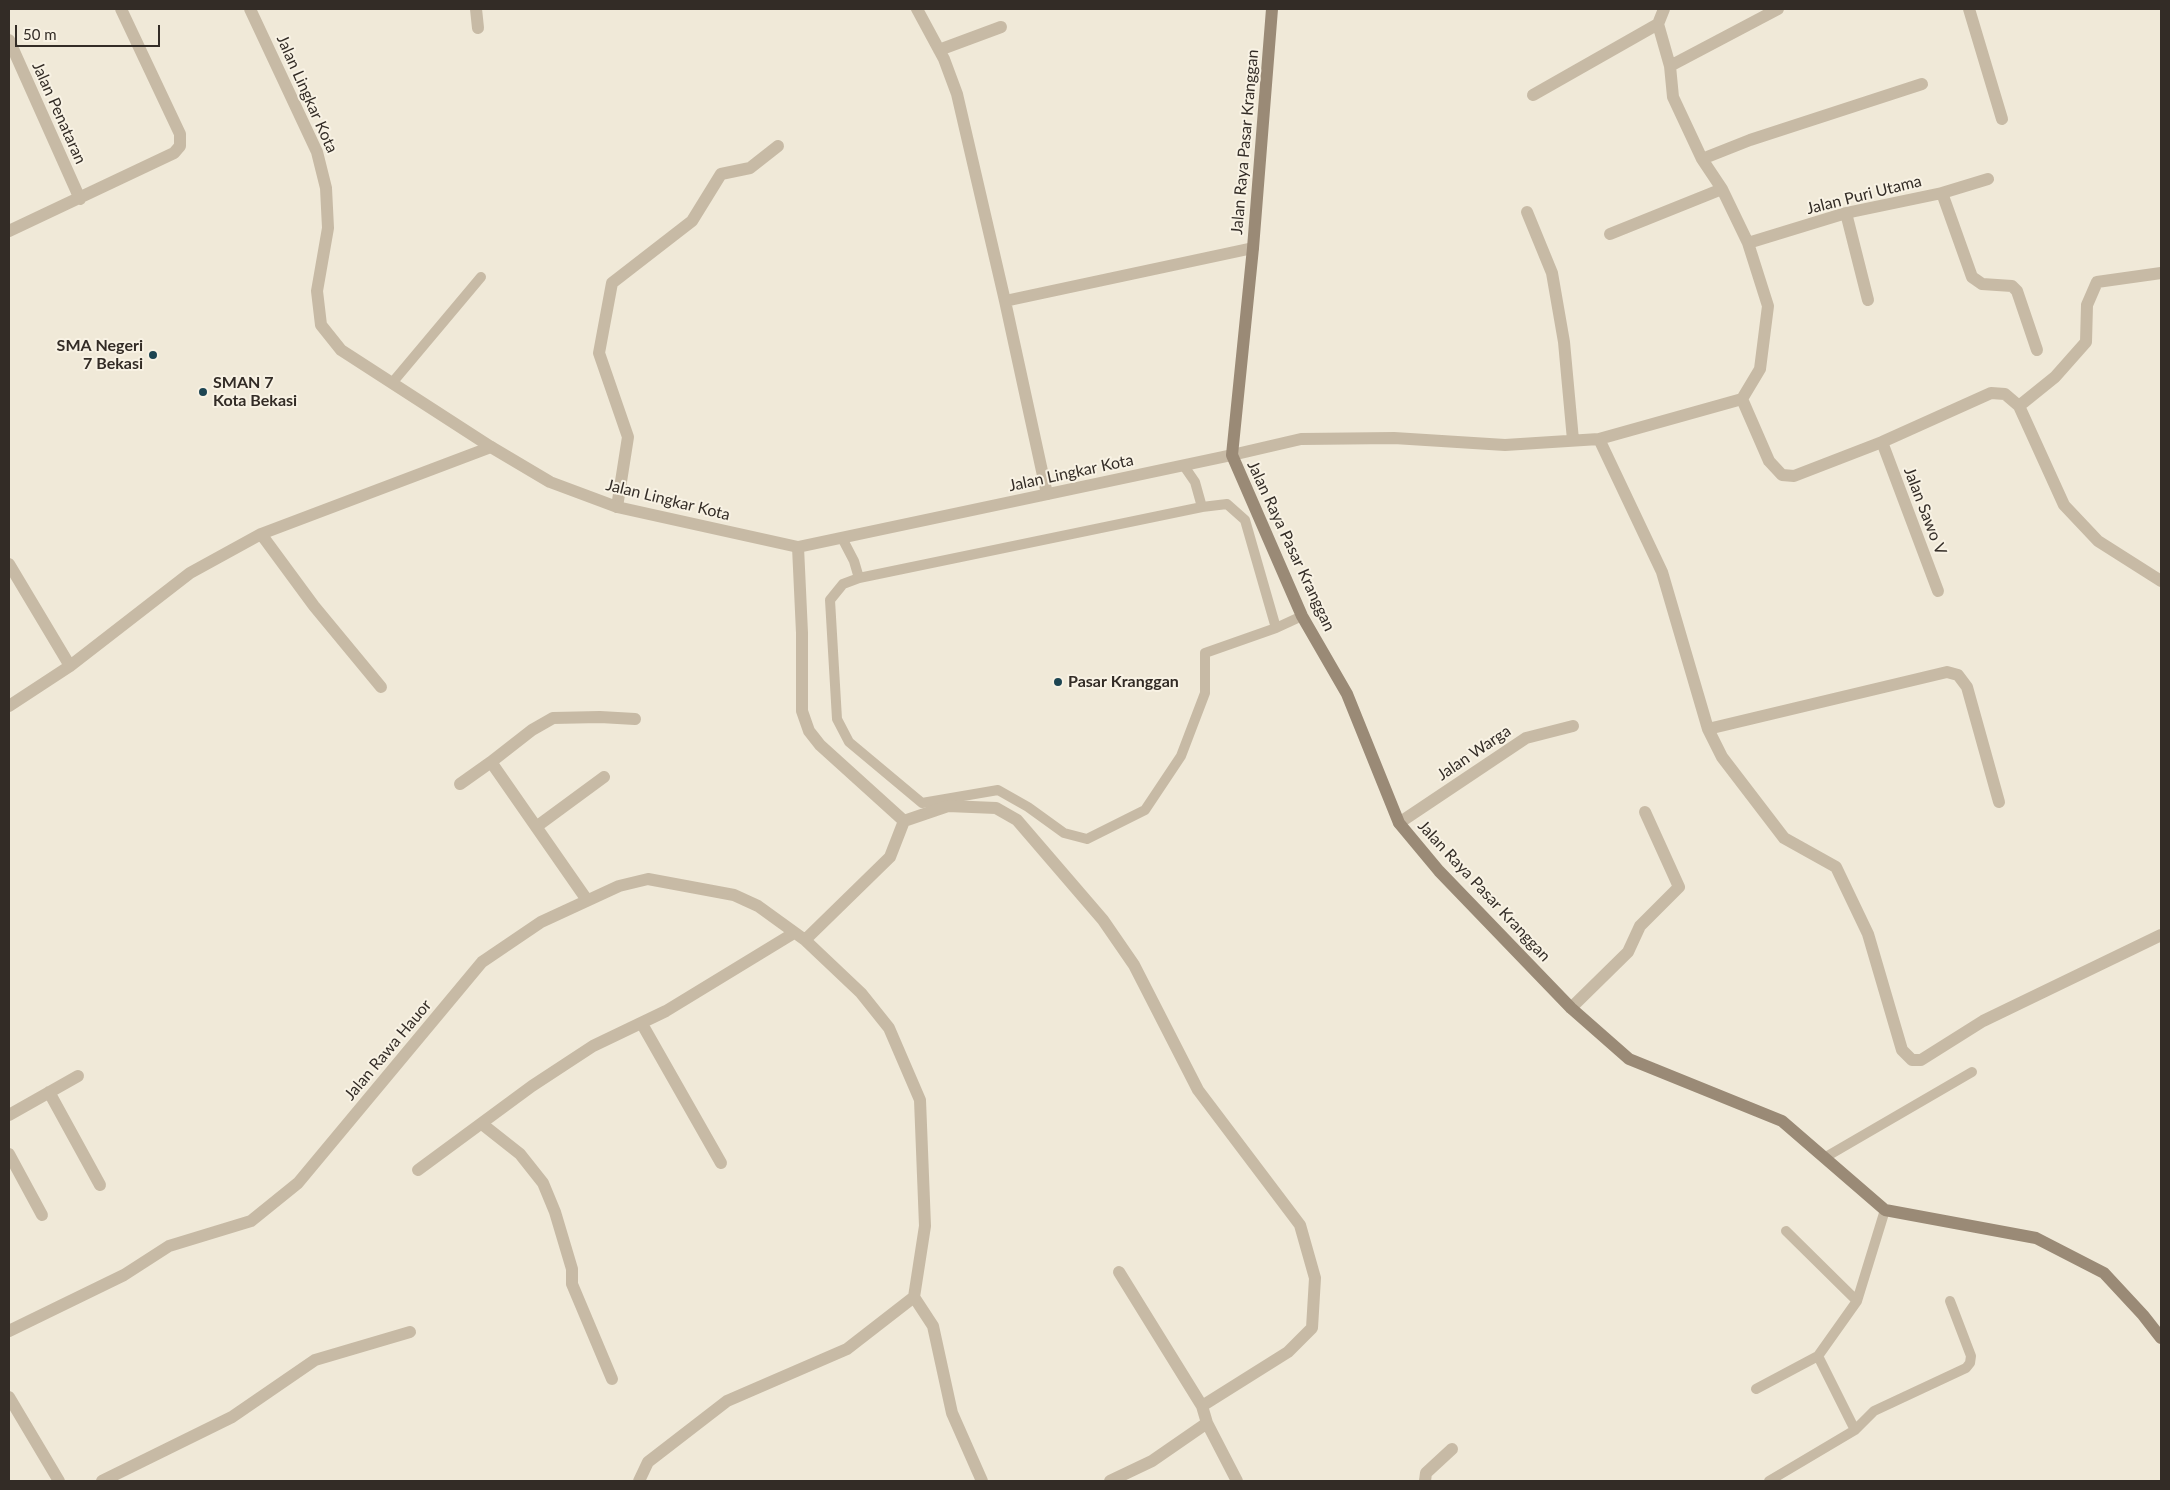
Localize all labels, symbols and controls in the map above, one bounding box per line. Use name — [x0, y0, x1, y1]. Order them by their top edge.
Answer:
scale bar — [18, 15, 162, 47]
text: 50 m — [23, 25, 57, 43]
street label: Jalan Lingkar Kota — [272, 32, 342, 156]
street label: Jalan Raya Pasar Kranggan — [1227, 49, 1263, 235]
street label: Jalan Penataran — [28, 59, 90, 167]
street label: Jalan Puri Utama — [1805, 171, 1923, 219]
place label: SMA Negeri 7 Bekasi — [57, 336, 143, 374]
marker: SMA Negeri 7 Bekasi — [147, 349, 159, 361]
place label: SMAN 7 Kota Bekasi — [213, 373, 297, 411]
marker: SMAN 7 Kota Bekasi — [197, 386, 209, 398]
street label: Jalan Lingkar Kota — [1007, 450, 1135, 496]
street label: Jalan Raya Pasar Kranggan — [1243, 458, 1339, 634]
street label: Jalan Sawo V — [1900, 465, 1950, 557]
street label: Jalan Lingkar Kota — [604, 475, 732, 525]
place label: Pasar Kranggan — [1068, 672, 1179, 692]
marker: Pasar Kranggan — [1052, 676, 1064, 688]
street label: Jalan Warga — [1434, 721, 1514, 785]
street label: Jalan Raya Pasar Kranggan — [1414, 817, 1554, 965]
street label: Jalan Rawa Hauor — [340, 996, 436, 1104]

